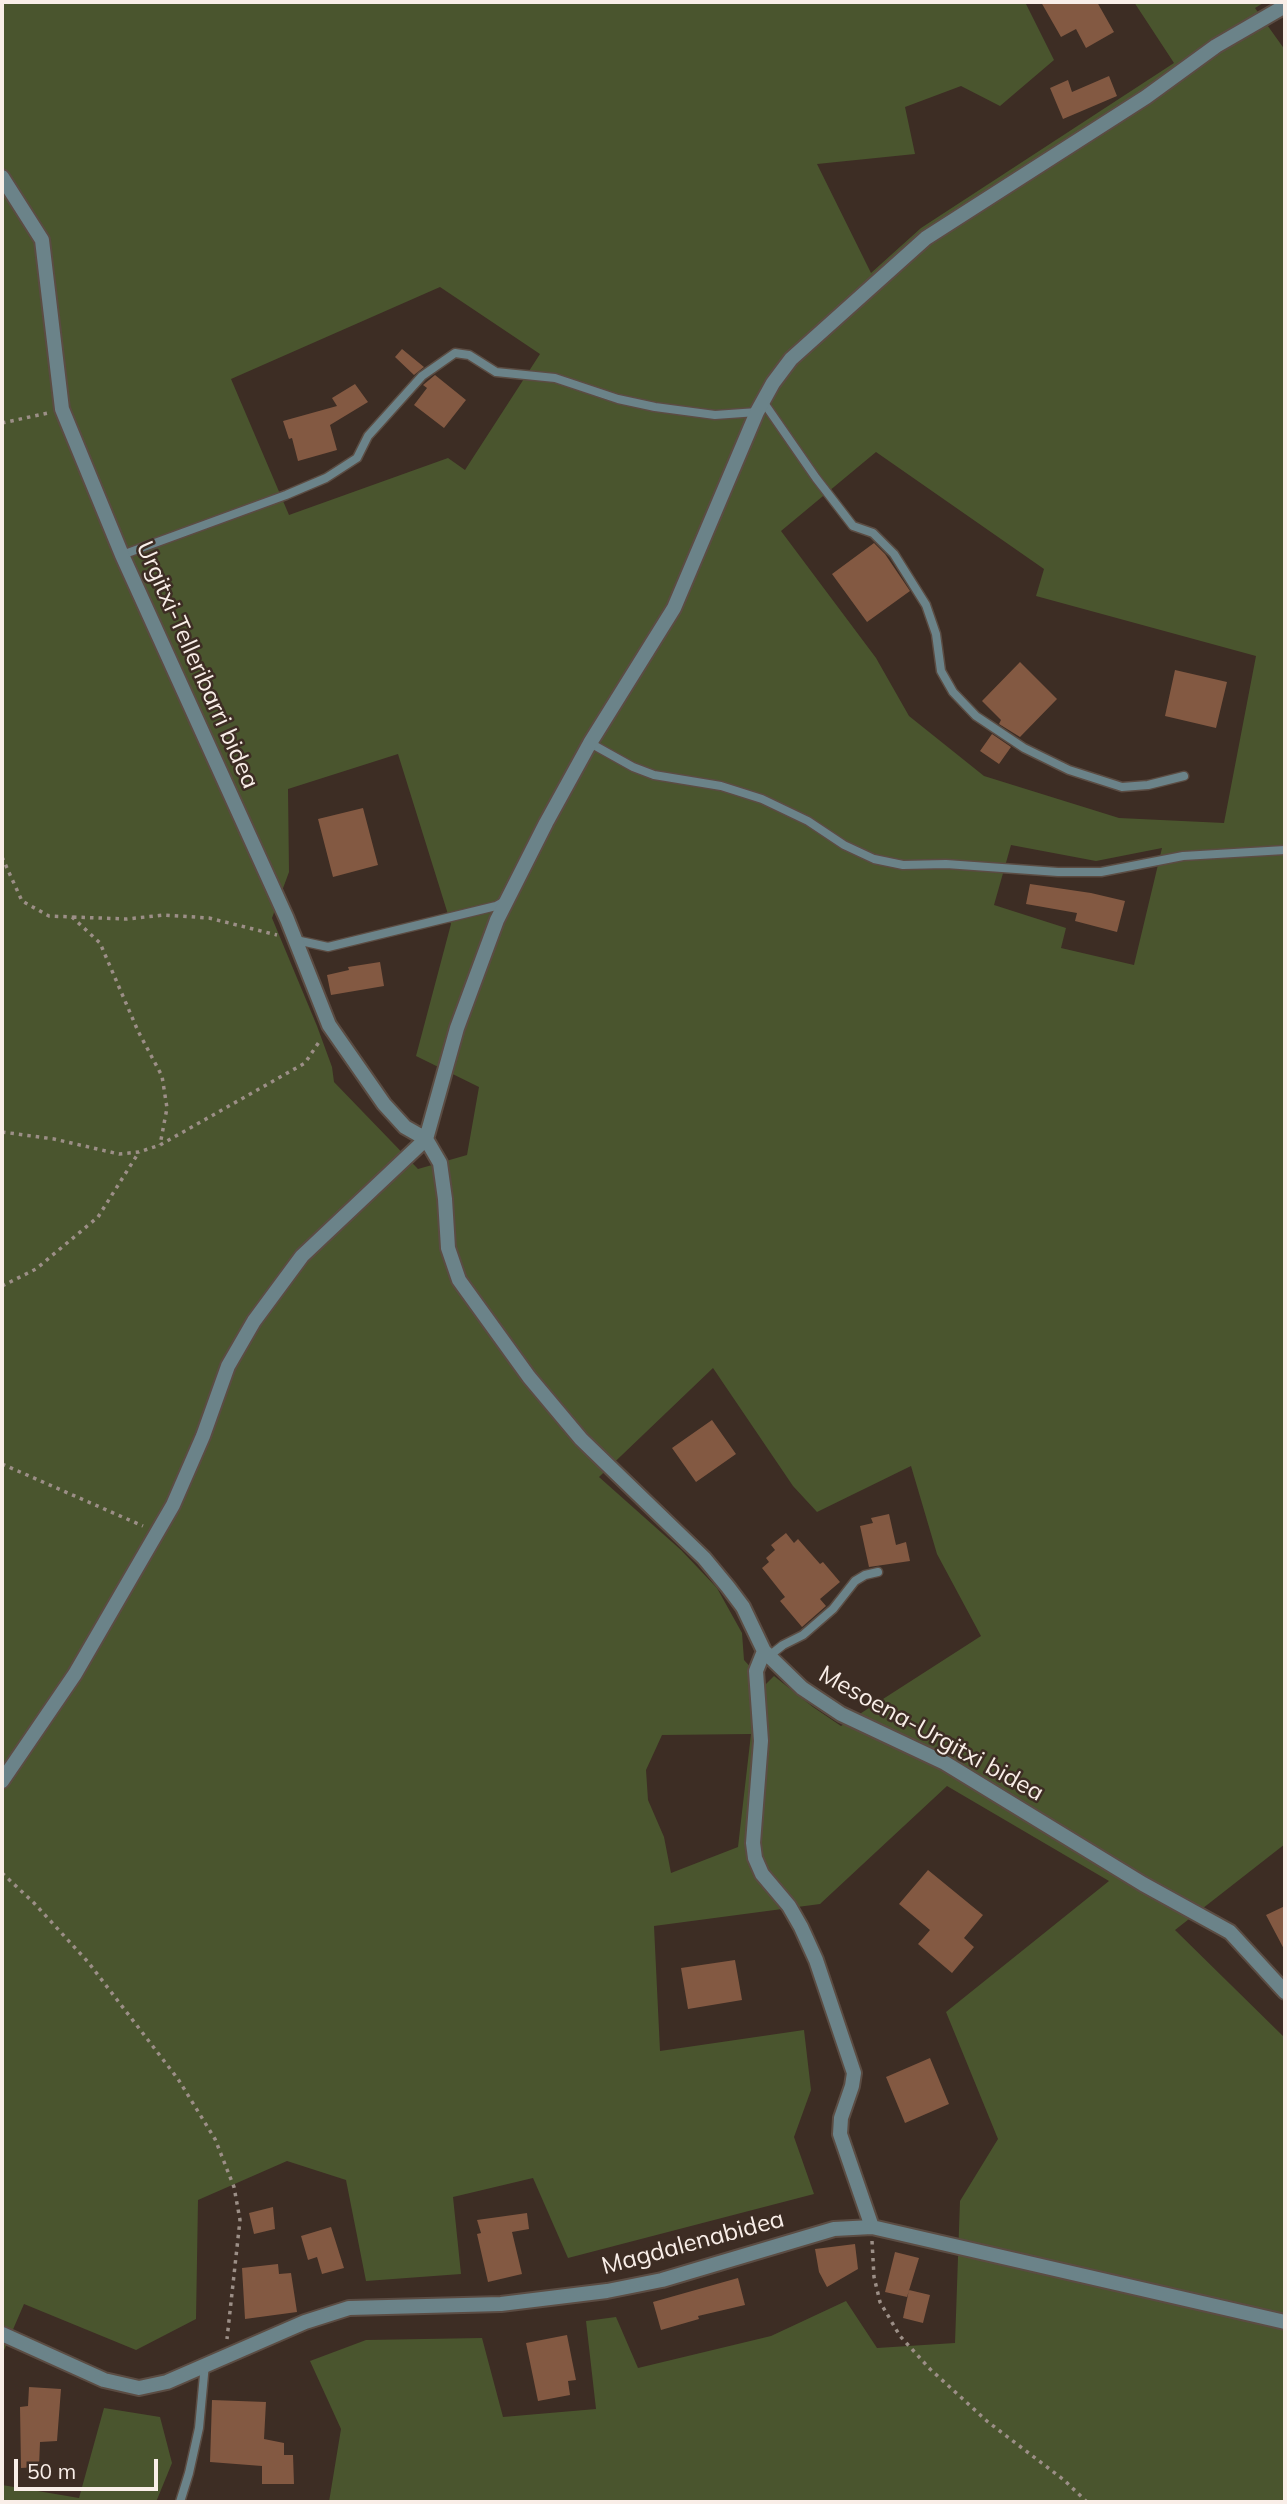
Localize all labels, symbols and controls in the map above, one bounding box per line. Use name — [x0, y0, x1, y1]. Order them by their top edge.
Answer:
street label: Urgitxi-Telleribarri bidea — [129, 537, 265, 793]
street label: Mesoena-Urgitxi bidea — [813, 1660, 1049, 1808]
street label: Magdalenabidea — [599, 2205, 787, 2281]
scale bar — [18, 2444, 161, 2488]
text: 50 m — [27, 2458, 76, 2484]

